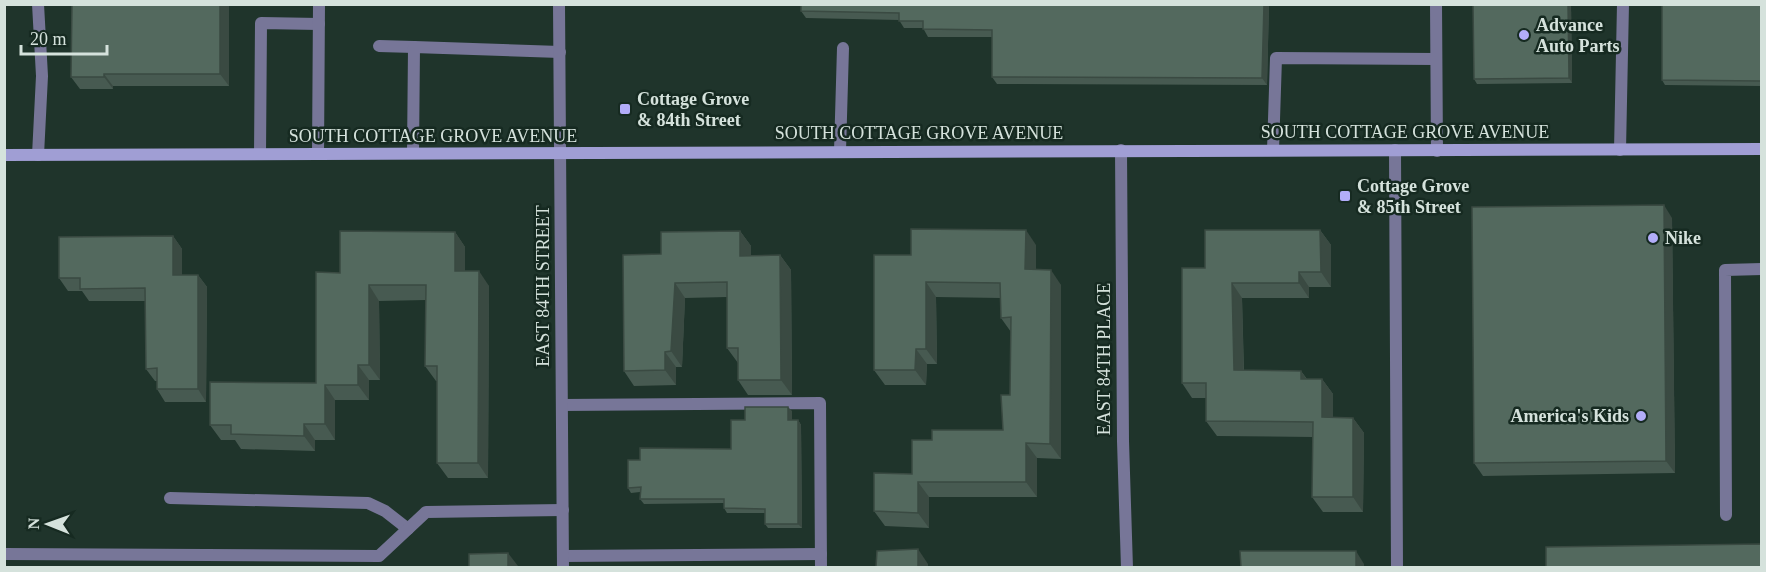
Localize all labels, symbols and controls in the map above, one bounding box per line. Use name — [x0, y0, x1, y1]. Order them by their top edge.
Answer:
place label: Advance Auto Parts — [1536, 15, 1620, 56]
scale bar — [21, 18, 106, 56]
marker: Advance Auto Parts — [1517, 28, 1531, 42]
text: 20 m — [30, 29, 67, 49]
place label: Cottage Grove & 84th Street — [637, 89, 749, 130]
marker: Cottage Grove & 84th Street — [618, 102, 632, 116]
street label: SOUTH COTTAGE GROVE AVENUE — [1261, 122, 1549, 142]
street label: SOUTH COTTAGE GROVE AVENUE — [775, 123, 1063, 143]
street label: SOUTH COTTAGE GROVE AVENUE — [289, 126, 577, 146]
place label: Cottage Grove & 85th Street — [1357, 176, 1469, 217]
marker: Cottage Grove & 85th Street — [1338, 189, 1352, 203]
street label: EAST 84TH STREET — [533, 205, 553, 367]
place label: Nike — [1665, 228, 1701, 248]
marker: Nike — [1646, 231, 1660, 245]
street label: EAST 84TH PLACE — [1094, 283, 1114, 435]
place label: America's Kids — [1511, 406, 1629, 426]
marker: America's Kids — [1634, 409, 1648, 423]
north arrow — [18, 494, 78, 554]
text: N — [25, 517, 42, 530]

